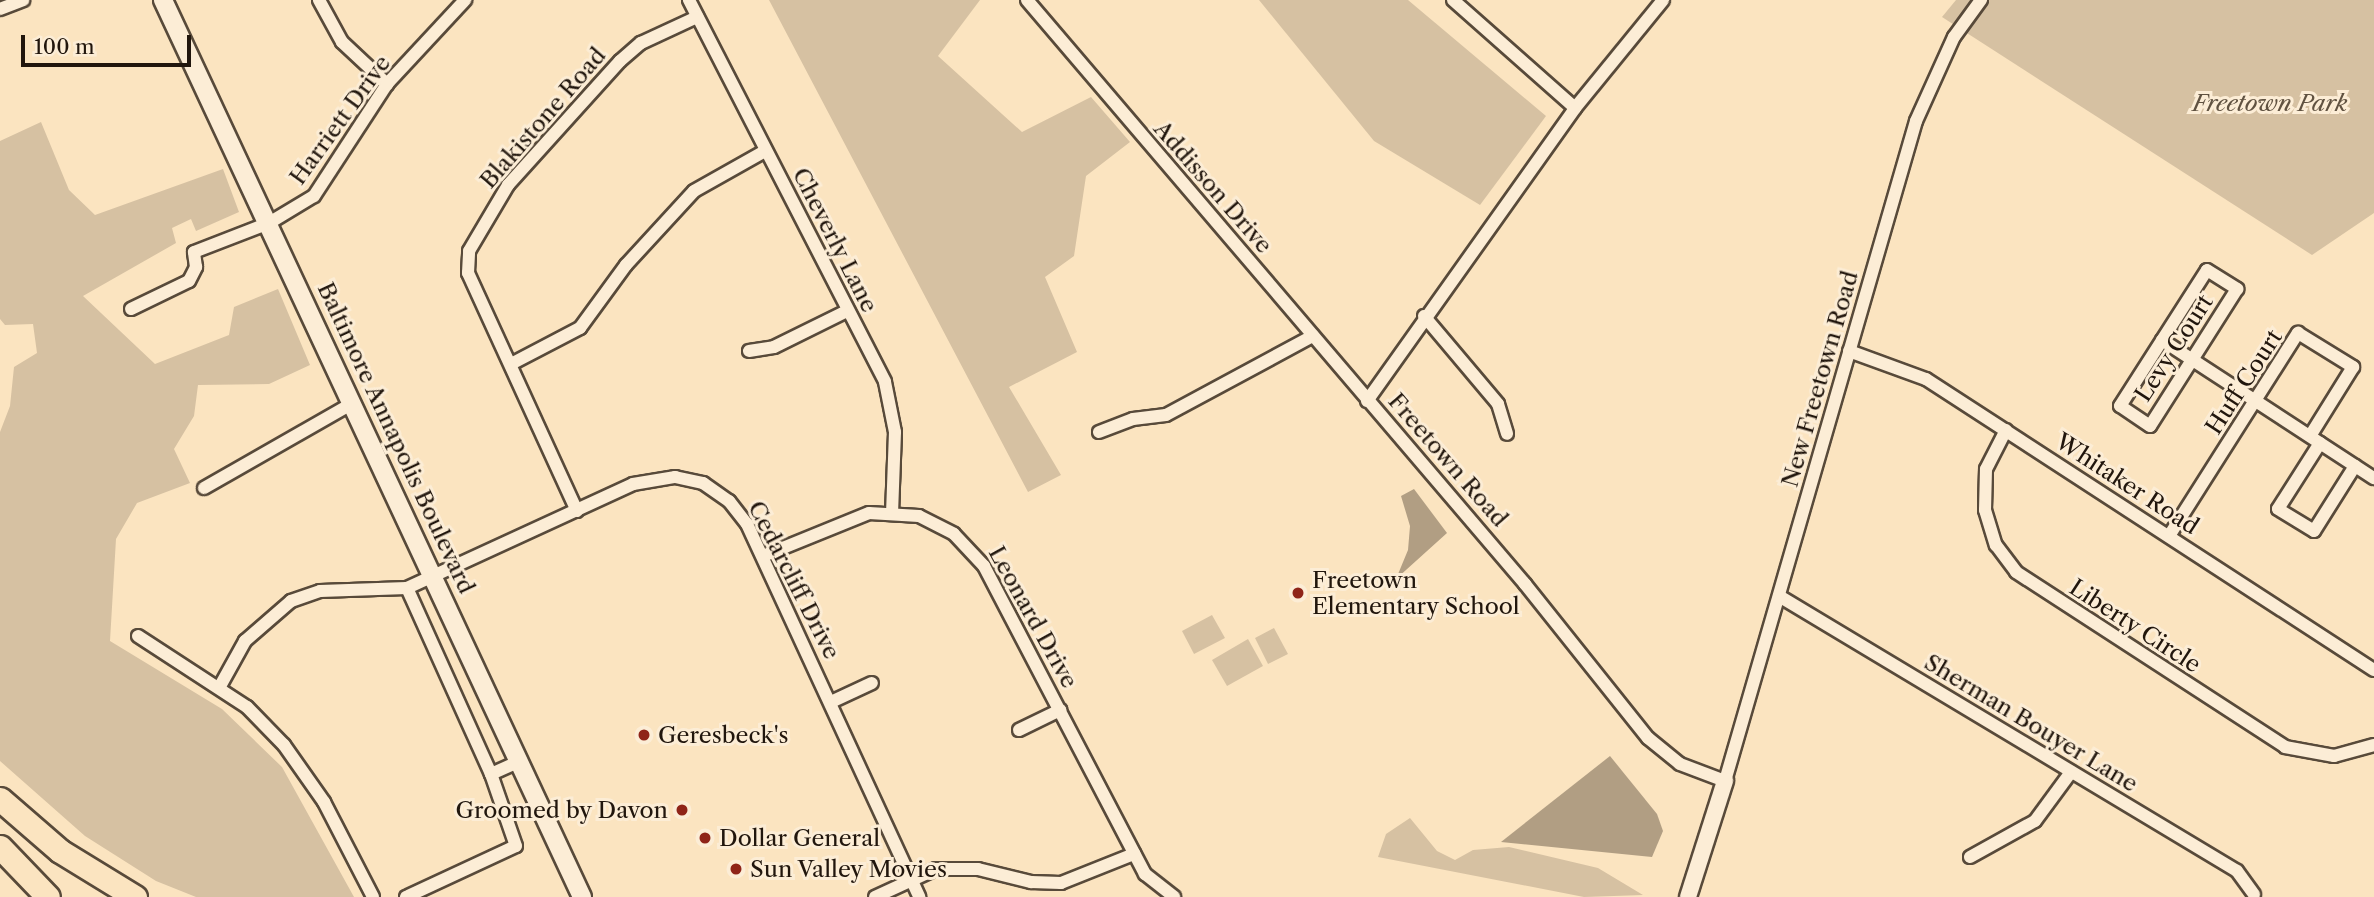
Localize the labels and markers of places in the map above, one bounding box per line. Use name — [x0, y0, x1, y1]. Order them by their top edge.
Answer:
place label: Freetown Elementary School — [1312, 566, 1520, 620]
marker: Freetown Elementary School — [1290, 585, 1306, 601]
place label: Geresbeck's — [658, 721, 788, 749]
marker: Geresbeck's — [636, 727, 652, 743]
place label: Groomed by Davon — [455, 796, 668, 824]
marker: Groomed by Davon — [674, 802, 690, 818]
place label: Dollar General — [719, 824, 881, 852]
marker: Dollar General — [697, 830, 713, 846]
place label: Sun Valley Movies — [750, 855, 949, 883]
marker: Sun Valley Movies — [728, 861, 744, 877]

